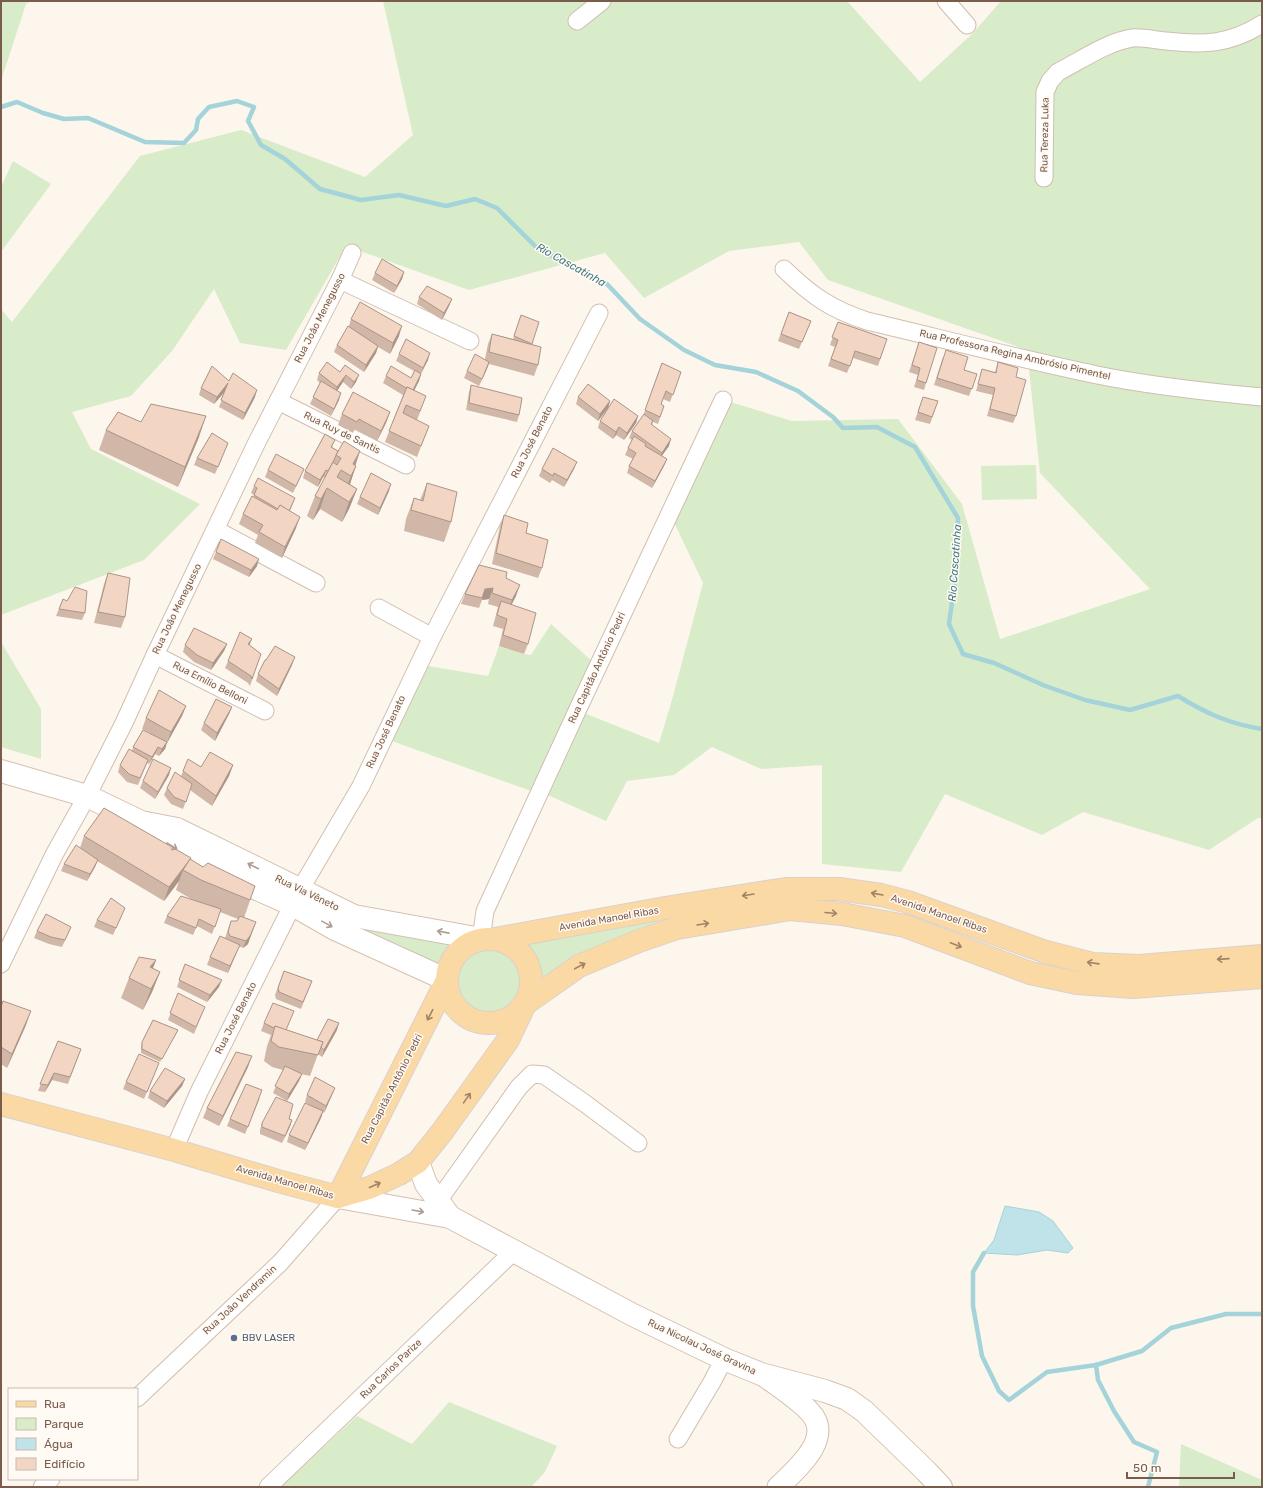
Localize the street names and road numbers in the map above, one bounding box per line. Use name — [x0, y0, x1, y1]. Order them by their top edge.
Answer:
street label: Rua Tereza Luka — [1038, 97, 1052, 173]
street label: Rua João Menegusso — [292, 271, 348, 365]
street label: Rua Professora Regina Ambrósio Pimentel — [918, 327, 1112, 383]
street label: Rua José Benato — [509, 404, 555, 480]
street label: Rua Ruy de Santis — [302, 409, 382, 457]
street label: Rua João Menegusso — [150, 561, 204, 656]
street label: Rua Capitão Antônio Pedri — [566, 610, 628, 726]
street label: Rua Emílio Belloni — [171, 659, 249, 707]
street label: Rua José Benato — [364, 693, 408, 770]
street label: Rua Via Vêneto — [273, 872, 341, 914]
street label: Avenida Manoel Ribas — [889, 892, 989, 936]
street label: Avenida Manoel Ribas — [558, 904, 660, 934]
street label: Rua José Benato — [213, 980, 259, 1056]
street label: Rua Capitão Antônio Pedri — [359, 1032, 425, 1146]
street label: Avenida Manoel Ribas — [235, 1162, 335, 1202]
street label: Rua João Vendramin — [201, 1263, 279, 1337]
street label: Rua Nicolau José Gravina — [646, 1317, 758, 1377]
street label: Rua Carlos Parize — [358, 1336, 425, 1401]

